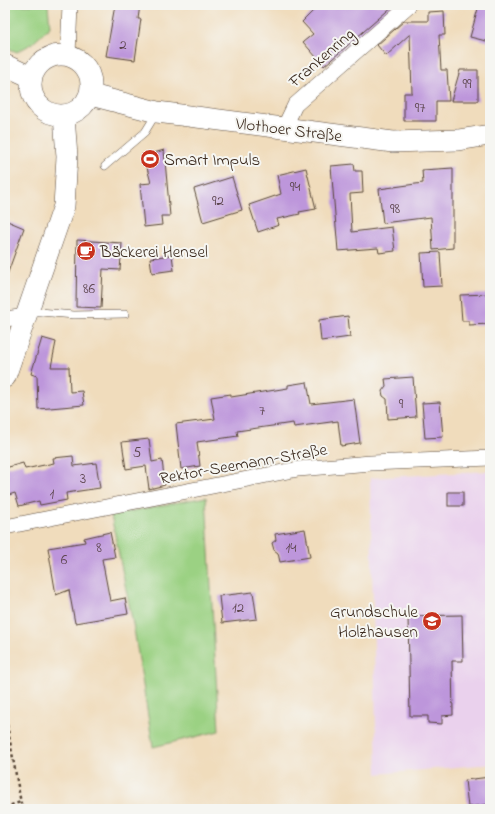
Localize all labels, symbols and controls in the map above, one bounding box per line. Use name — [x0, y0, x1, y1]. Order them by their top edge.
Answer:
street label: Frankenring — [283, 22, 362, 96]
house number: 2 — [119, 34, 127, 56]
house number: 99 — [462, 73, 472, 95]
house number: 97 — [415, 97, 425, 119]
street label: Vlothoer Straße — [233, 111, 344, 149]
sports icon: Smart Impuls — [139, 148, 161, 170]
place label: Smart Impuls — [164, 148, 260, 173]
house number: 94 — [290, 176, 300, 198]
house number: 92 — [212, 190, 225, 212]
house number: 98 — [390, 198, 400, 220]
cafe icon: Bäckerei Hensel — [75, 240, 97, 262]
place label: Bäckerei Hensel — [99, 240, 208, 265]
house number: 86 — [83, 278, 96, 300]
house number: 9 — [399, 393, 404, 415]
house number: 7 — [259, 400, 265, 422]
street label: Rektor-Seemann-Straße — [157, 437, 329, 492]
house number: 5 — [133, 442, 142, 464]
house number: 3 — [80, 468, 86, 490]
house number: 1 — [50, 483, 55, 505]
house number: 8 — [96, 537, 102, 559]
house number: 14 — [286, 537, 296, 559]
house number: 6 — [61, 549, 68, 571]
house number: 12 — [232, 597, 245, 619]
place label: Grundschule Holzhausen — [330, 600, 418, 645]
school or university icon: Grundschule Holzhausen — [421, 610, 443, 632]

